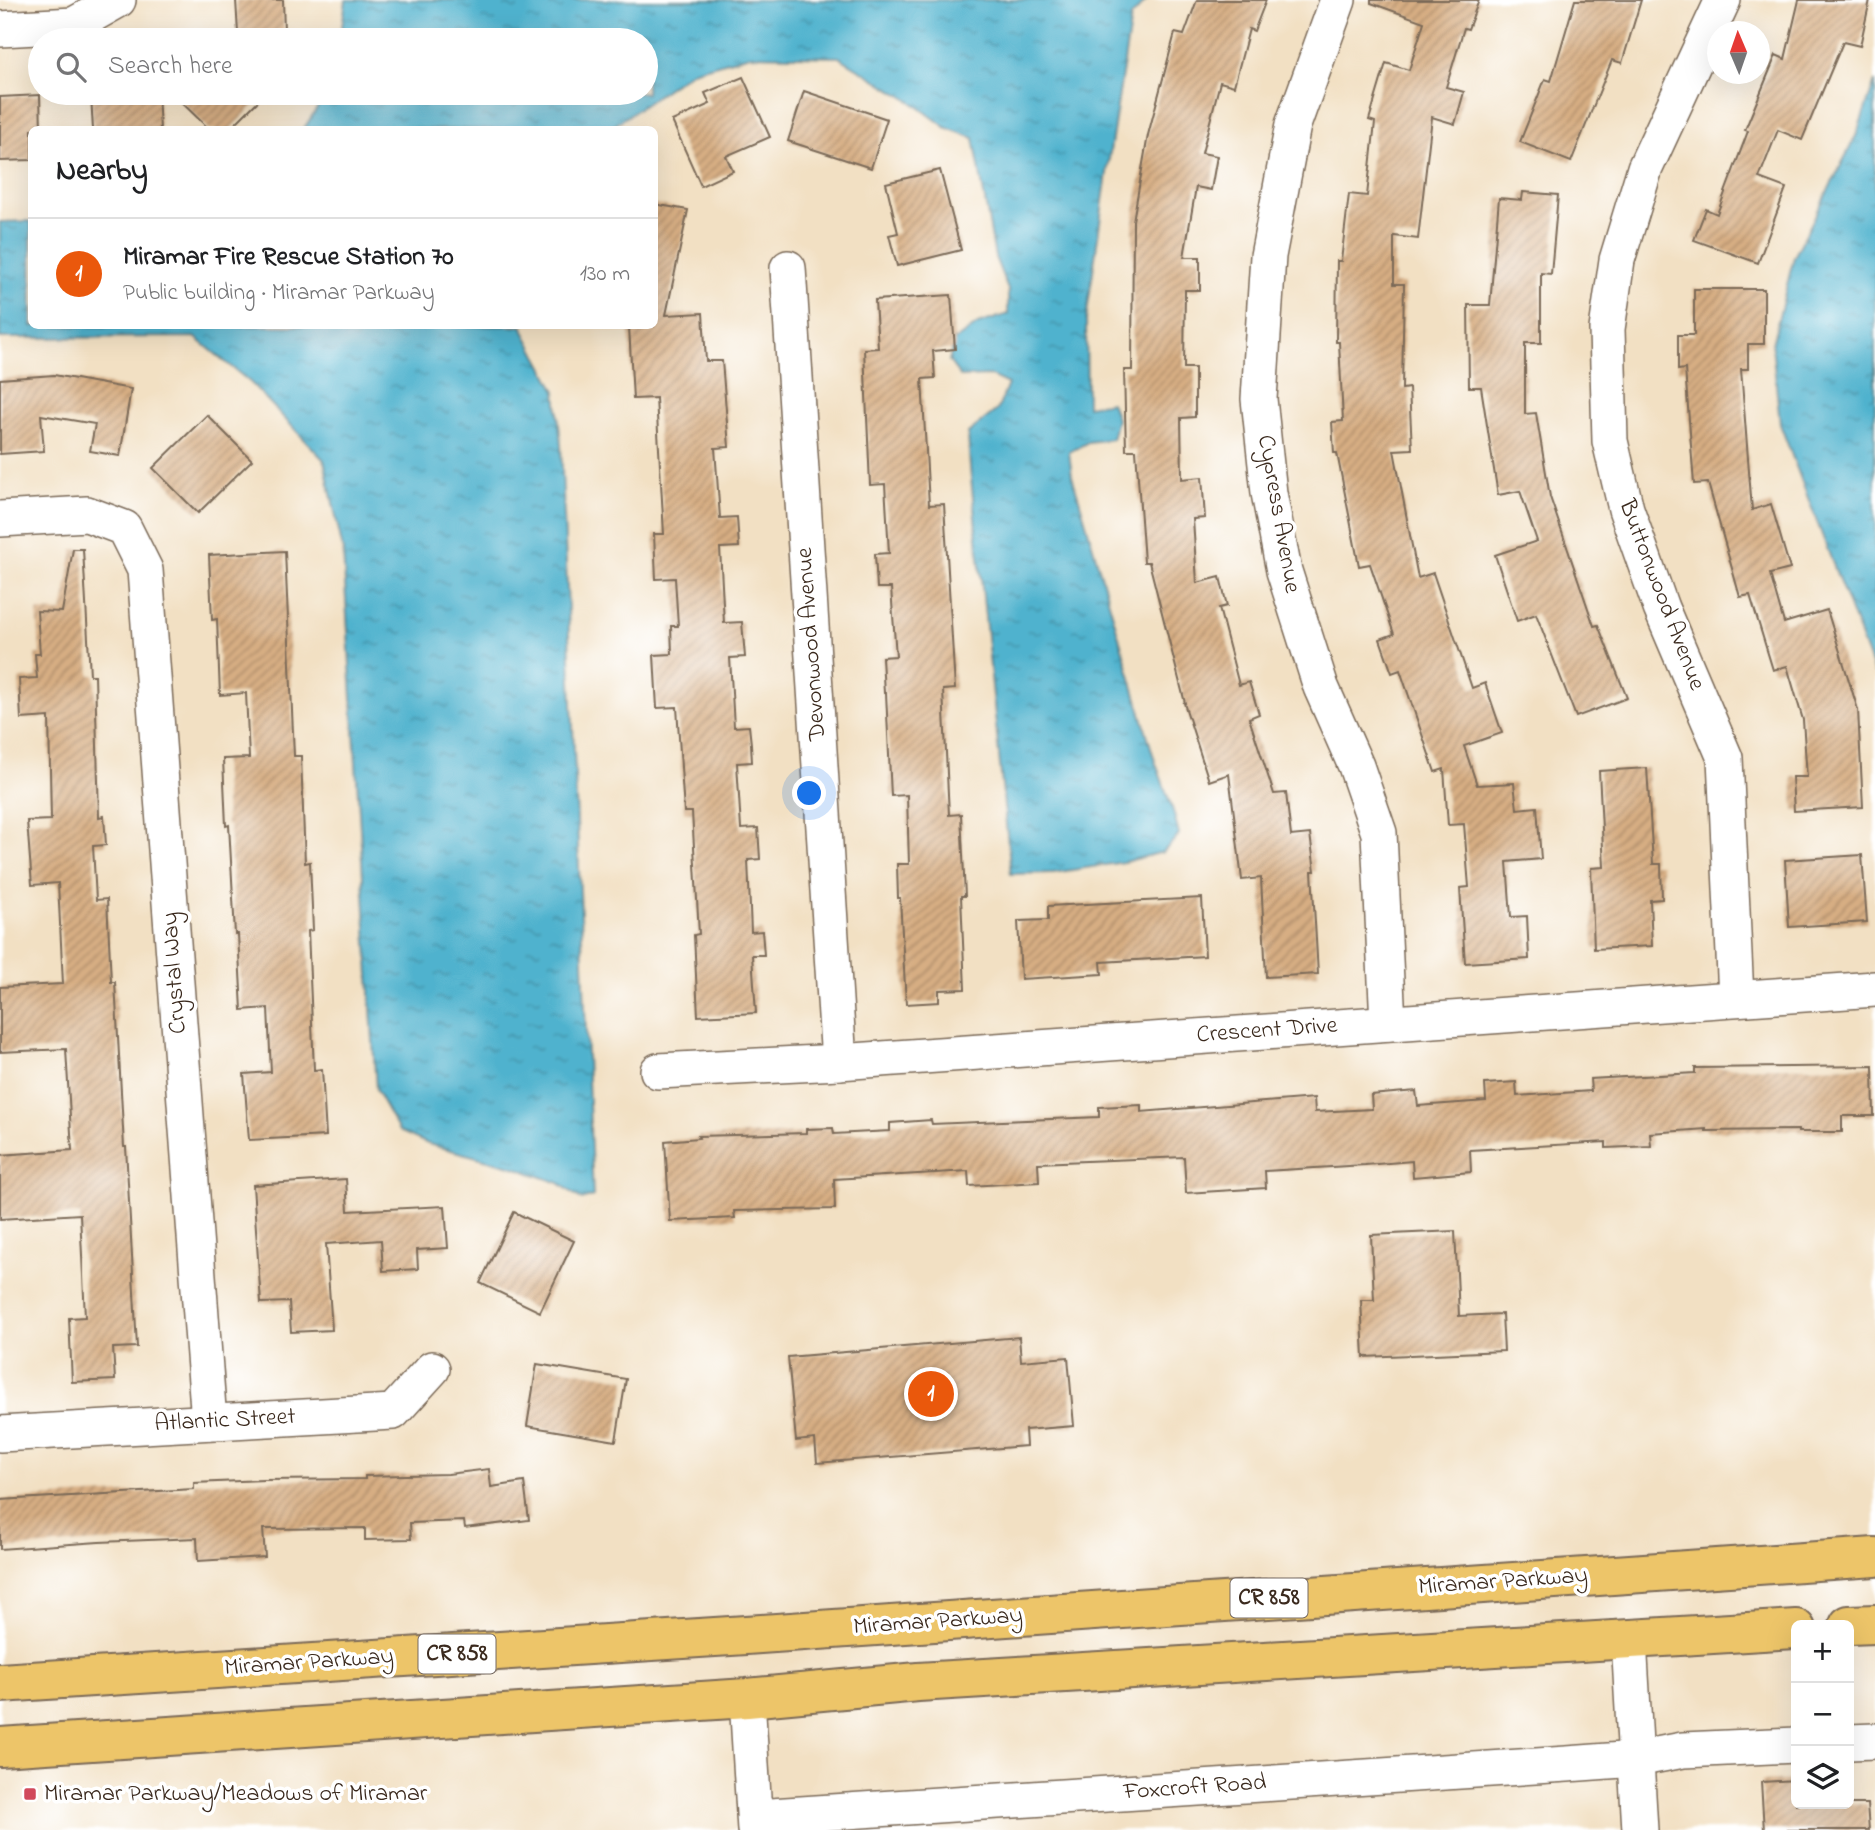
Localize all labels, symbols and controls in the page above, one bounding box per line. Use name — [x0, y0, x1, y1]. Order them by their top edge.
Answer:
north arrow — [1707, 21, 1770, 84]
search box — [28, 28, 658, 105]
icon: search — [52, 48, 90, 86]
text: Search here — [108, 48, 233, 86]
text: Nearby — [56, 150, 148, 194]
text: Miramar Fire Rescue Station 70 — [123, 239, 454, 277]
text: 1 — [75, 258, 83, 291]
text: 130 m — [580, 258, 630, 291]
text: Public building · Miramar Parkway — [123, 277, 435, 310]
street label: Cypress Avenue — [1246, 432, 1309, 596]
street label: Buttonwood Avenue — [1608, 494, 1714, 696]
street label: Devonwood Avenue — [788, 546, 836, 743]
your location — [792, 776, 826, 810]
street label: Crystal Way — [153, 911, 198, 1035]
street label: Crescent Drive — [1195, 1009, 1339, 1053]
pin: 1 — [908, 1368, 954, 1420]
street label: Atlantic Street — [154, 1400, 296, 1442]
street label: Miramar Parkway — [1417, 1559, 1589, 1606]
road number: CR 858 — [1230, 1578, 1308, 1618]
street label: Miramar Parkway — [852, 1599, 1024, 1646]
map controls — [1791, 1620, 1854, 1809]
button: + — [1791, 1620, 1854, 1683]
road number: CR 858 — [419, 1634, 496, 1674]
street label: Miramar Parkway — [223, 1640, 395, 1687]
button: − — [1791, 1683, 1854, 1746]
button: layers — [1791, 1746, 1854, 1809]
street label: Foxcroft Road — [1121, 1766, 1268, 1811]
place label: Miramar Parkway/Meadows of Miramar — [44, 1777, 428, 1813]
marker: Miramar Parkway/Meadows of Miramar — [22, 1786, 38, 1802]

